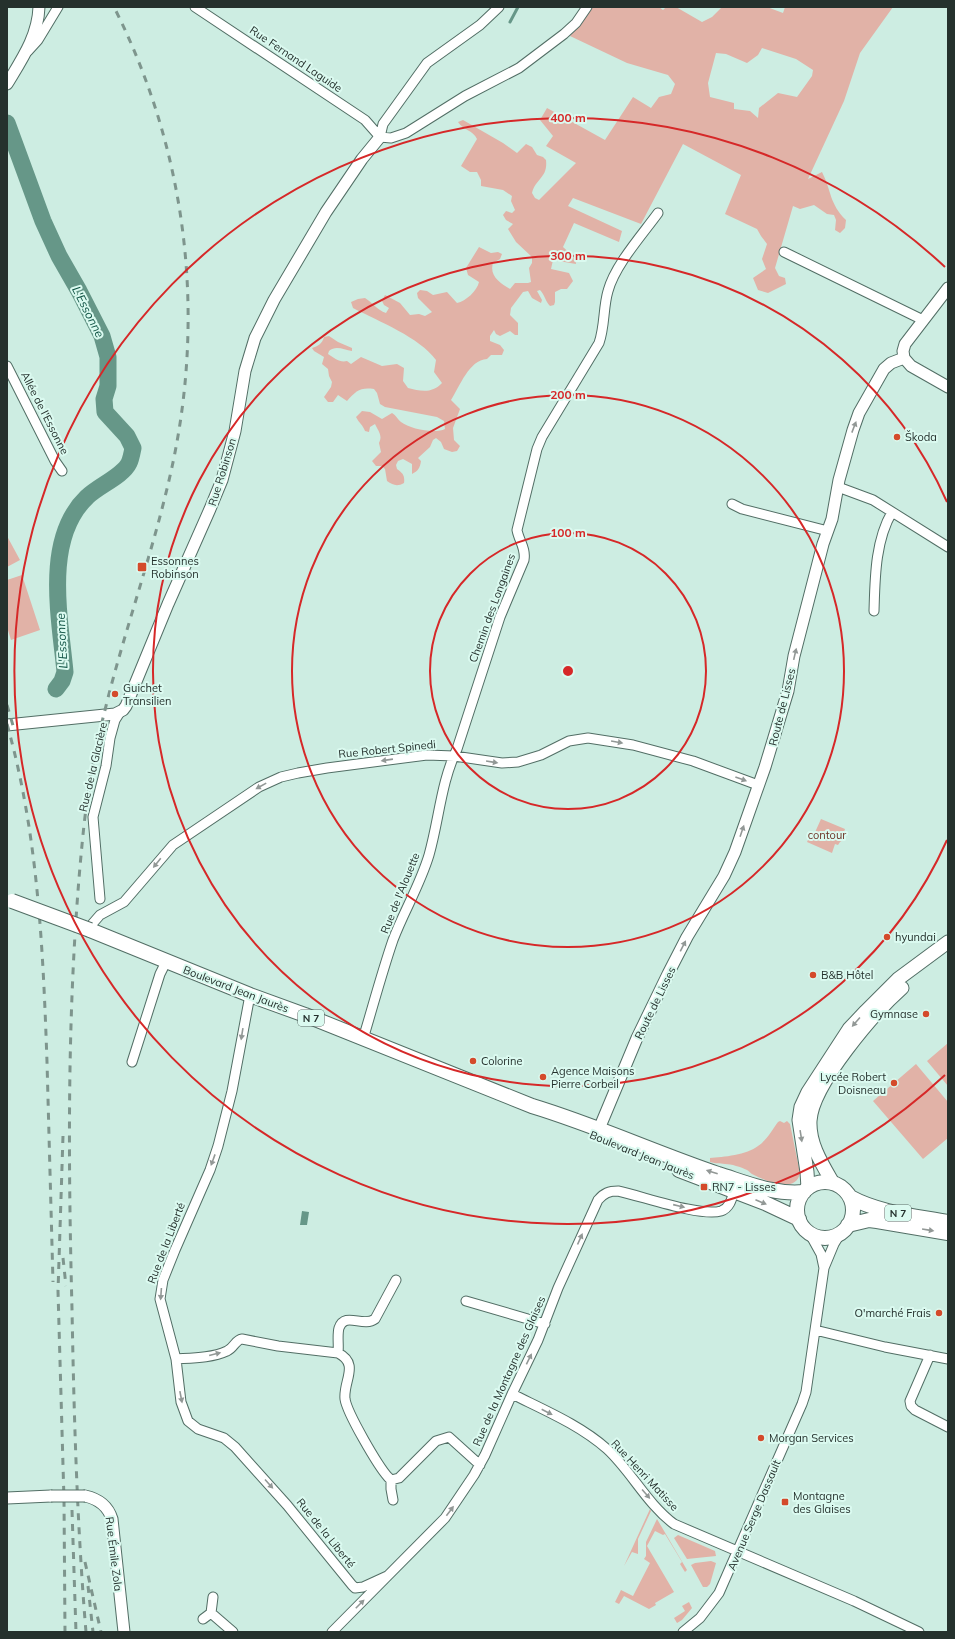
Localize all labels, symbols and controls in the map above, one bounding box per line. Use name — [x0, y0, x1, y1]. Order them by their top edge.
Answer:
street label: Rue Fernand Laguide — [247, 23, 345, 95]
text: 400 m — [550, 110, 586, 125]
text: 300 m — [550, 248, 586, 263]
water label: L'Essonne — [69, 284, 108, 340]
street label: Allée de l'Essonne — [18, 369, 72, 457]
text: 200 m — [550, 387, 586, 402]
one-way arrow — [851, 421, 857, 433]
place label: Škoda — [905, 430, 937, 444]
marker: Škoda — [892, 432, 902, 442]
street label: Rue Robinson — [205, 436, 239, 508]
text: 100 m — [550, 525, 586, 540]
street label: Chemin des Longaines — [466, 552, 518, 664]
place label: Essonnes Robinson — [151, 554, 199, 581]
marker: Essonnes Robinson — [136, 561, 148, 573]
water label: L'Essonne — [53, 612, 70, 669]
one-way arrow — [793, 647, 799, 660]
centre of rings — [561, 664, 575, 678]
street label: Route de Lisses — [766, 667, 798, 747]
place label: Guichet Transilien — [123, 681, 172, 708]
marker: Guichet Transilien — [110, 689, 120, 699]
street label: Rue de la Glacière — [76, 721, 110, 813]
street label: Rue Robert Spinedi — [338, 737, 436, 761]
one-way arrow — [611, 740, 623, 746]
one-way arrow — [381, 757, 393, 763]
one-way arrow — [486, 759, 498, 765]
one-way arrow — [736, 777, 748, 783]
one-way arrow — [255, 783, 266, 790]
one-way arrow — [739, 825, 745, 837]
park label: contour — [808, 828, 846, 842]
street label: Rue de l'Alouette — [377, 850, 423, 936]
one-way arrow — [152, 858, 161, 869]
place label: hyundai — [895, 930, 936, 944]
marker: hyundai — [882, 932, 892, 942]
one-way arrow — [679, 941, 686, 952]
street label: Boulevard Jean Jaurès — [181, 962, 291, 1016]
street label: Route de Lisses — [631, 964, 679, 1042]
place label: B&B Hôtel — [821, 968, 873, 982]
marker: B&B Hôtel — [808, 970, 818, 980]
place label: Gymnase — [870, 1007, 918, 1021]
marker: Gymnase — [921, 1009, 931, 1019]
road number: N 7 — [298, 1010, 324, 1026]
one-way arrow — [851, 1017, 860, 1027]
one-way arrow — [239, 1028, 245, 1040]
place label: Colorine — [481, 1054, 522, 1068]
marker: Colorine — [468, 1056, 478, 1066]
place label: Agence Maisons Pierre Corbeil — [551, 1064, 635, 1091]
place label: Lycée Robert Doisneau — [820, 1070, 886, 1097]
marker: Agence Maisons Pierre Corbeil — [538, 1072, 548, 1082]
marker: Lycée Robert Doisneau — [889, 1078, 899, 1088]
street label: Boulevard Jean Jaurès — [588, 1128, 696, 1182]
one-way arrow — [798, 1130, 804, 1142]
one-way arrow — [210, 1155, 216, 1167]
one-way arrow — [706, 1169, 718, 1175]
place label: RN7 - Lisses — [712, 1180, 776, 1194]
marker: RN7 - Lisses — [699, 1182, 709, 1192]
one-way arrow — [756, 1199, 767, 1205]
street label: Rue de la Liberté — [144, 1201, 188, 1285]
one-way arrow — [673, 1204, 685, 1210]
road number: N 7 — [885, 1205, 911, 1221]
one-way arrow — [922, 1227, 934, 1233]
one-way arrow — [577, 1234, 583, 1245]
one-way arrow — [158, 1288, 165, 1300]
street label: Rue de la Montagne des Glaises — [470, 1294, 548, 1448]
place label: O'marché Frais — [854, 1306, 931, 1320]
marker: O'marché Frais — [934, 1308, 944, 1318]
one-way arrow — [209, 1351, 221, 1357]
one-way arrow — [526, 1353, 532, 1365]
one-way arrow — [178, 1391, 184, 1404]
one-way arrow — [541, 1409, 552, 1415]
place label: Morgan Services — [769, 1431, 854, 1445]
marker: Morgan Services — [756, 1433, 766, 1443]
street label: Rue Henri Matisse — [608, 1436, 682, 1514]
street label: Avenue Serge Dassault — [724, 1458, 784, 1572]
one-way arrow — [264, 1480, 273, 1489]
one-way arrow — [641, 1488, 650, 1499]
place label: Montagne des Glaises — [793, 1489, 851, 1516]
street label: Rue de la Liberté — [294, 1495, 358, 1571]
marker: Montagne des Glaises — [780, 1497, 790, 1507]
one-way arrow — [446, 1505, 454, 1516]
street label: Rue Émile Zola — [102, 1516, 126, 1592]
one-way arrow — [355, 1599, 365, 1609]

